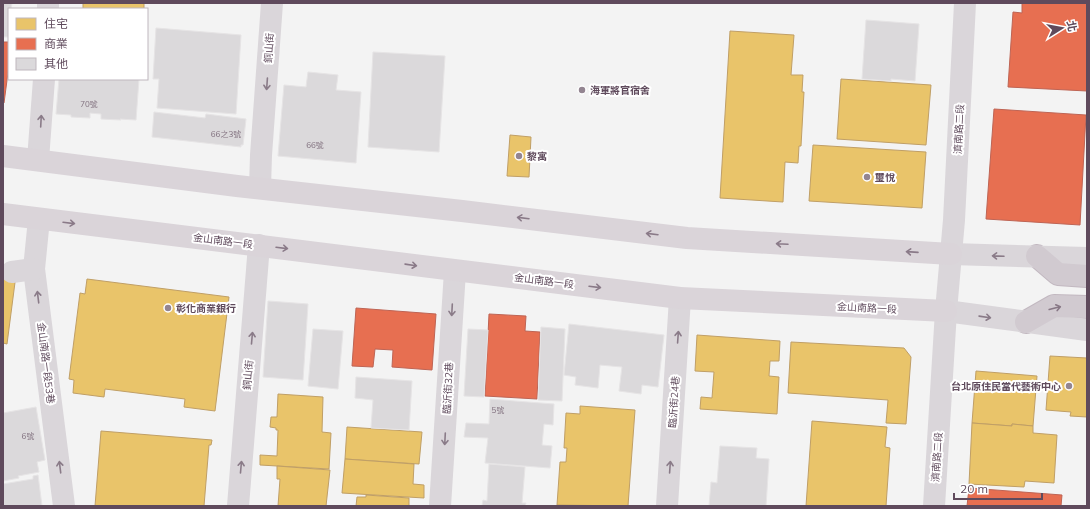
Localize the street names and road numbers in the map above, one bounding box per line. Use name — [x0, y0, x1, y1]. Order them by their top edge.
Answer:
street label: 銅山街 — [261, 33, 277, 63]
street label: 濟南路二段 — [951, 104, 967, 154]
street label: 金山南路一段 — [192, 231, 254, 251]
street label: 金山南路一段 — [513, 271, 575, 291]
street label: 金山南路一段 — [837, 300, 897, 316]
street label: 金山南路一段53巷 — [35, 322, 57, 404]
street label: 銅山街 — [240, 359, 256, 391]
street label: 臨沂街32巷 — [440, 362, 456, 414]
street label: 臨沂街24巷 — [666, 376, 682, 428]
street label: 濟南路二段 — [929, 432, 945, 482]

